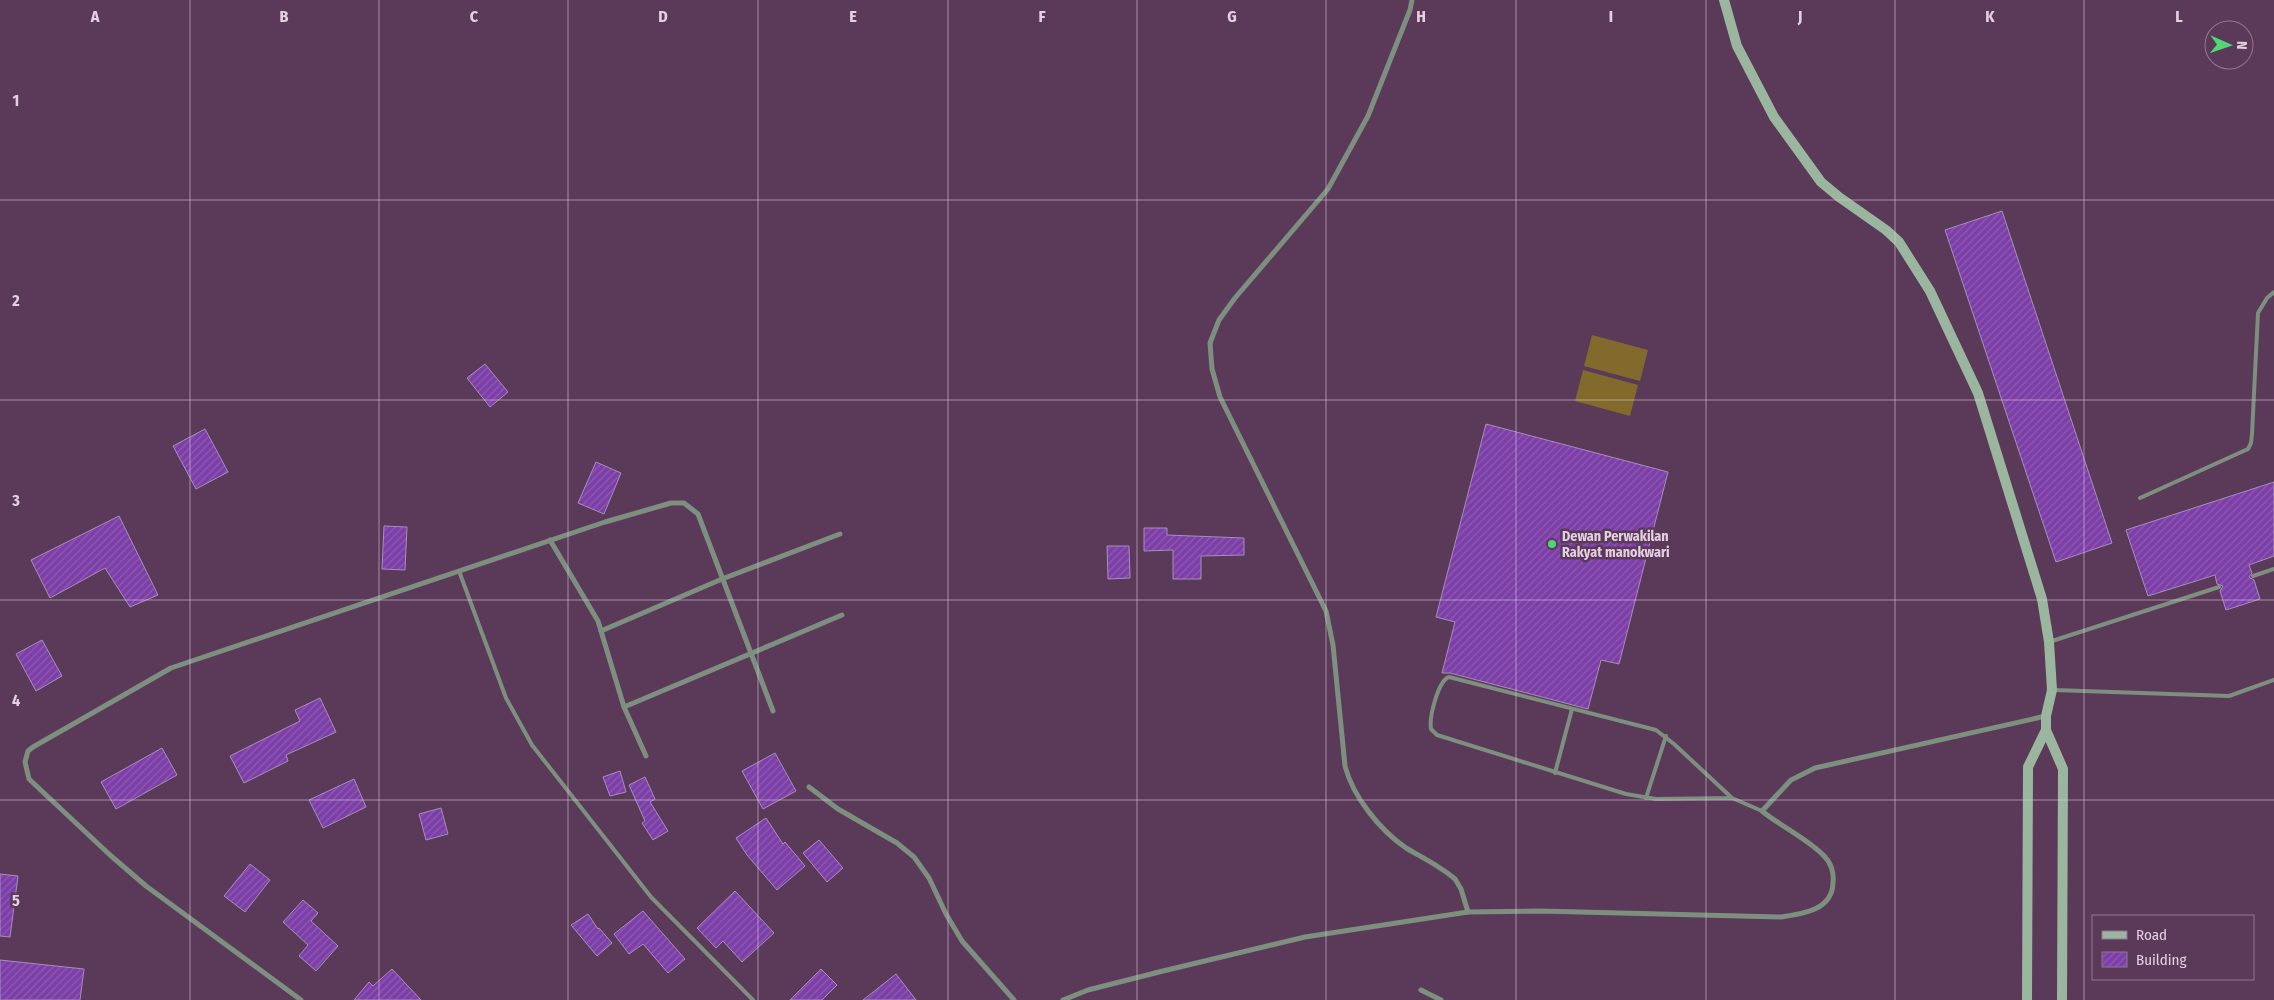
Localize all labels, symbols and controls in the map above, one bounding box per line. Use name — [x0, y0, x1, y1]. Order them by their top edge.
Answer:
text: A — [90, 7, 100, 26]
text: B — [280, 7, 289, 26]
text: C — [470, 7, 479, 26]
text: D — [658, 7, 668, 26]
text: E — [849, 7, 857, 26]
text: F — [1038, 7, 1046, 26]
text: G — [1227, 7, 1237, 26]
text: H — [1416, 7, 1426, 26]
text: I — [1609, 7, 1613, 26]
text: J — [1797, 7, 1802, 26]
text: K — [1985, 7, 1995, 26]
text: L — [2175, 7, 2183, 26]
north arrow — [2204, 20, 2254, 70]
text: N — [2233, 41, 2250, 50]
text: 1 — [13, 91, 19, 110]
text: 2 — [11, 291, 20, 310]
text: 3 — [11, 491, 20, 510]
place label: Dewan Perwakilan Rakyat manokwari — [1562, 528, 1670, 561]
marker: Dewan Perwakilan Rakyat manokwari — [1546, 538, 1558, 550]
text: 4 — [12, 691, 20, 710]
text: 5 — [12, 891, 20, 910]
legend — [2092, 915, 2254, 980]
text: Road — [2136, 926, 2167, 944]
text: Building — [2136, 951, 2187, 969]

